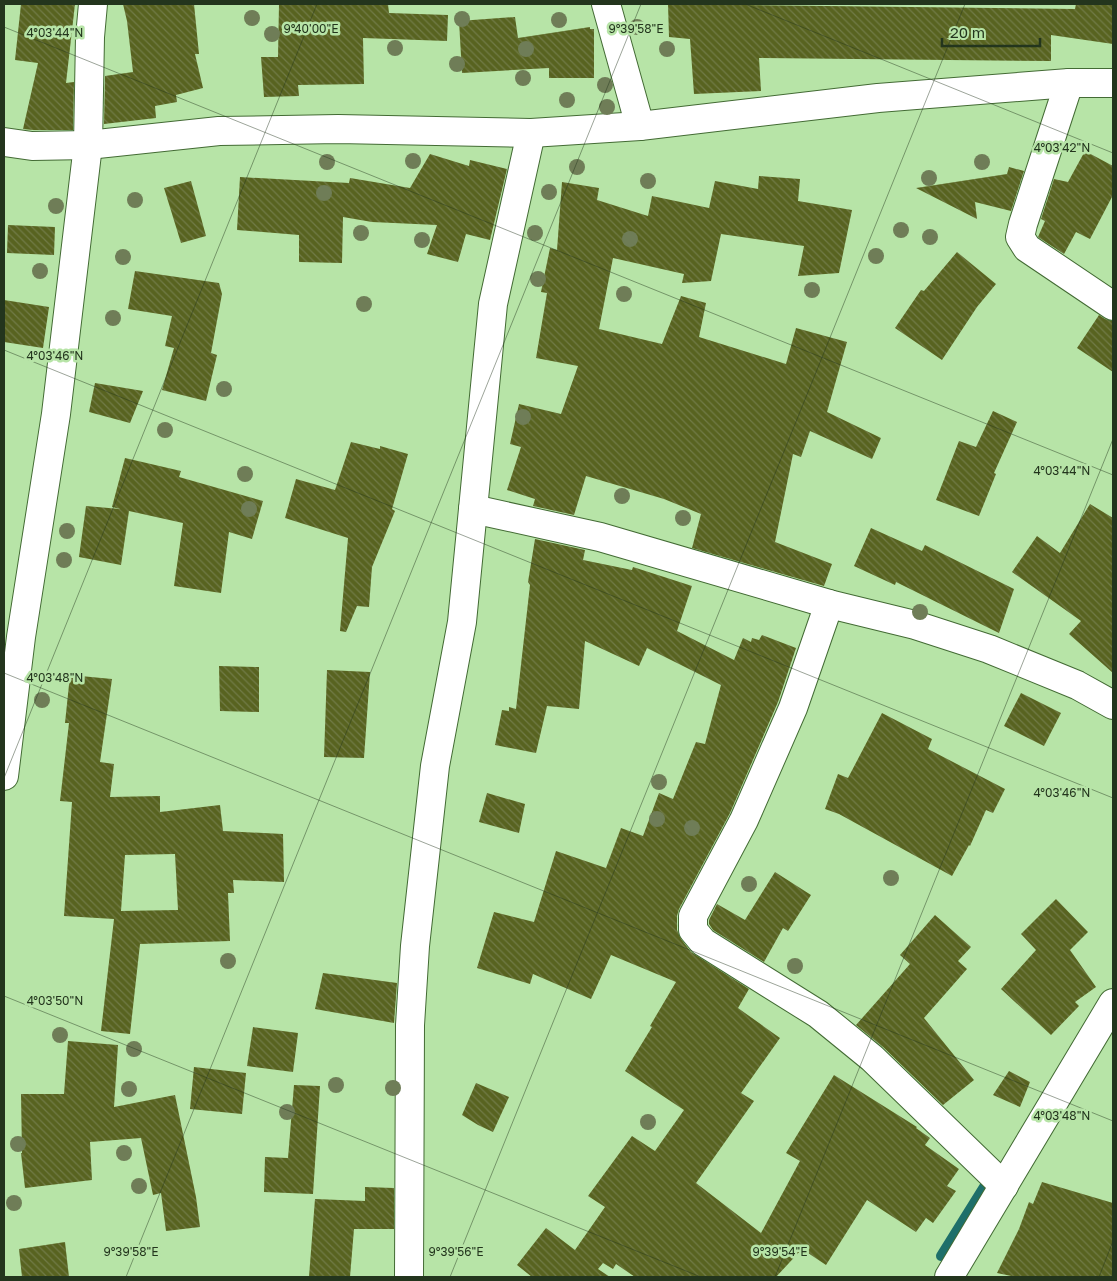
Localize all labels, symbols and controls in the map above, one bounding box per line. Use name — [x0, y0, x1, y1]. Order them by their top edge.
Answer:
scale bar — [942, 15, 1040, 47]
text: 9°40'00"E — [283, 21, 339, 36]
text: 9°39'58"E — [608, 21, 664, 36]
text: 20 m — [950, 23, 985, 41]
text: 4°03'44"N — [27, 25, 83, 40]
text: 4°03'42"N — [1034, 140, 1090, 155]
text: 4°03'46"N — [27, 348, 83, 363]
text: 4°03'44"N — [1034, 463, 1090, 478]
text: 4°03'48"N — [27, 670, 83, 685]
text: 4°03'46"N — [1034, 785, 1090, 800]
text: 4°03'50"N — [27, 993, 83, 1008]
text: 4°03'48"N — [1034, 1108, 1090, 1123]
text: 9°39'58"E — [103, 1244, 159, 1259]
text: 9°39'56"E — [428, 1244, 484, 1259]
text: 9°39'54"E — [752, 1244, 808, 1259]

